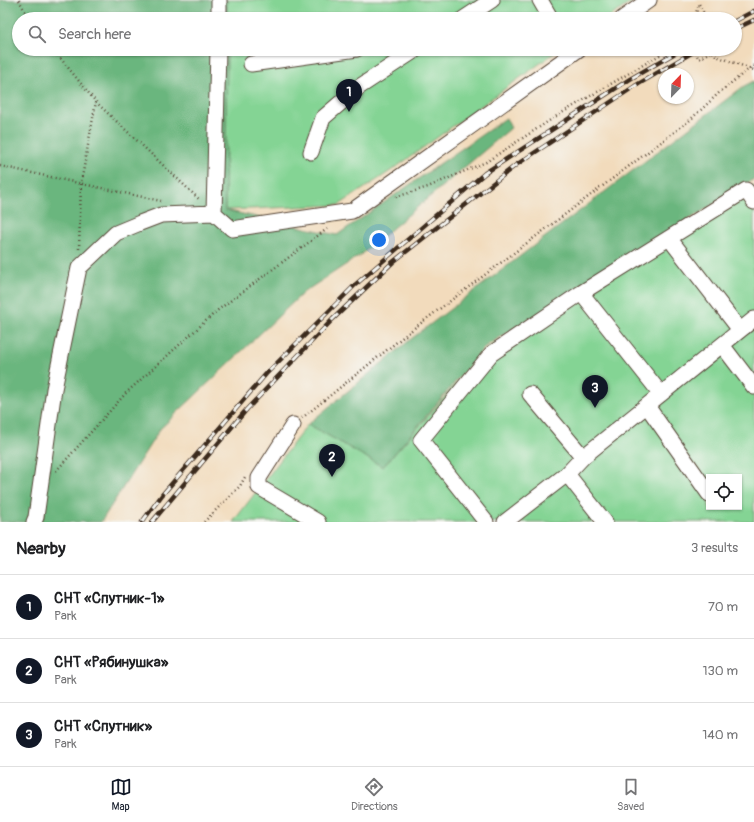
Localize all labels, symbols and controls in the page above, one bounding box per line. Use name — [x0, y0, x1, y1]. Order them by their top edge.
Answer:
search box — [12, 12, 742, 56]
icon: search — [26, 23, 48, 45]
text: Search here — [58, 25, 131, 44]
north arrow — [658, 68, 694, 104]
pin: 1 — [336, 79, 362, 112]
your location — [369, 230, 389, 250]
pin: 3 — [582, 375, 608, 408]
pin: 2 — [319, 444, 345, 477]
map controls — [706, 474, 742, 510]
button: locate — [706, 474, 742, 510]
text: Nearby — [16, 538, 65, 559]
text: 3 results — [691, 540, 738, 556]
text: СНТ «Спутник-1» — [54, 589, 164, 608]
text: 1 — [26, 599, 32, 615]
text: 70 m — [708, 599, 738, 615]
text: Park — [54, 608, 77, 624]
text: СНТ «Рябинушка» — [54, 653, 168, 672]
text: 2 — [25, 663, 33, 679]
text: 130 m — [702, 663, 738, 679]
text: Park — [54, 672, 77, 688]
text: СНТ «Спутник» — [54, 717, 152, 736]
text: 3 — [25, 727, 33, 743]
text: 140 m — [702, 727, 738, 743]
text: Park — [54, 736, 77, 752]
tab: Map — [110, 776, 132, 813]
tab: Directions — [351, 776, 398, 813]
tab: Saved — [617, 776, 644, 813]

